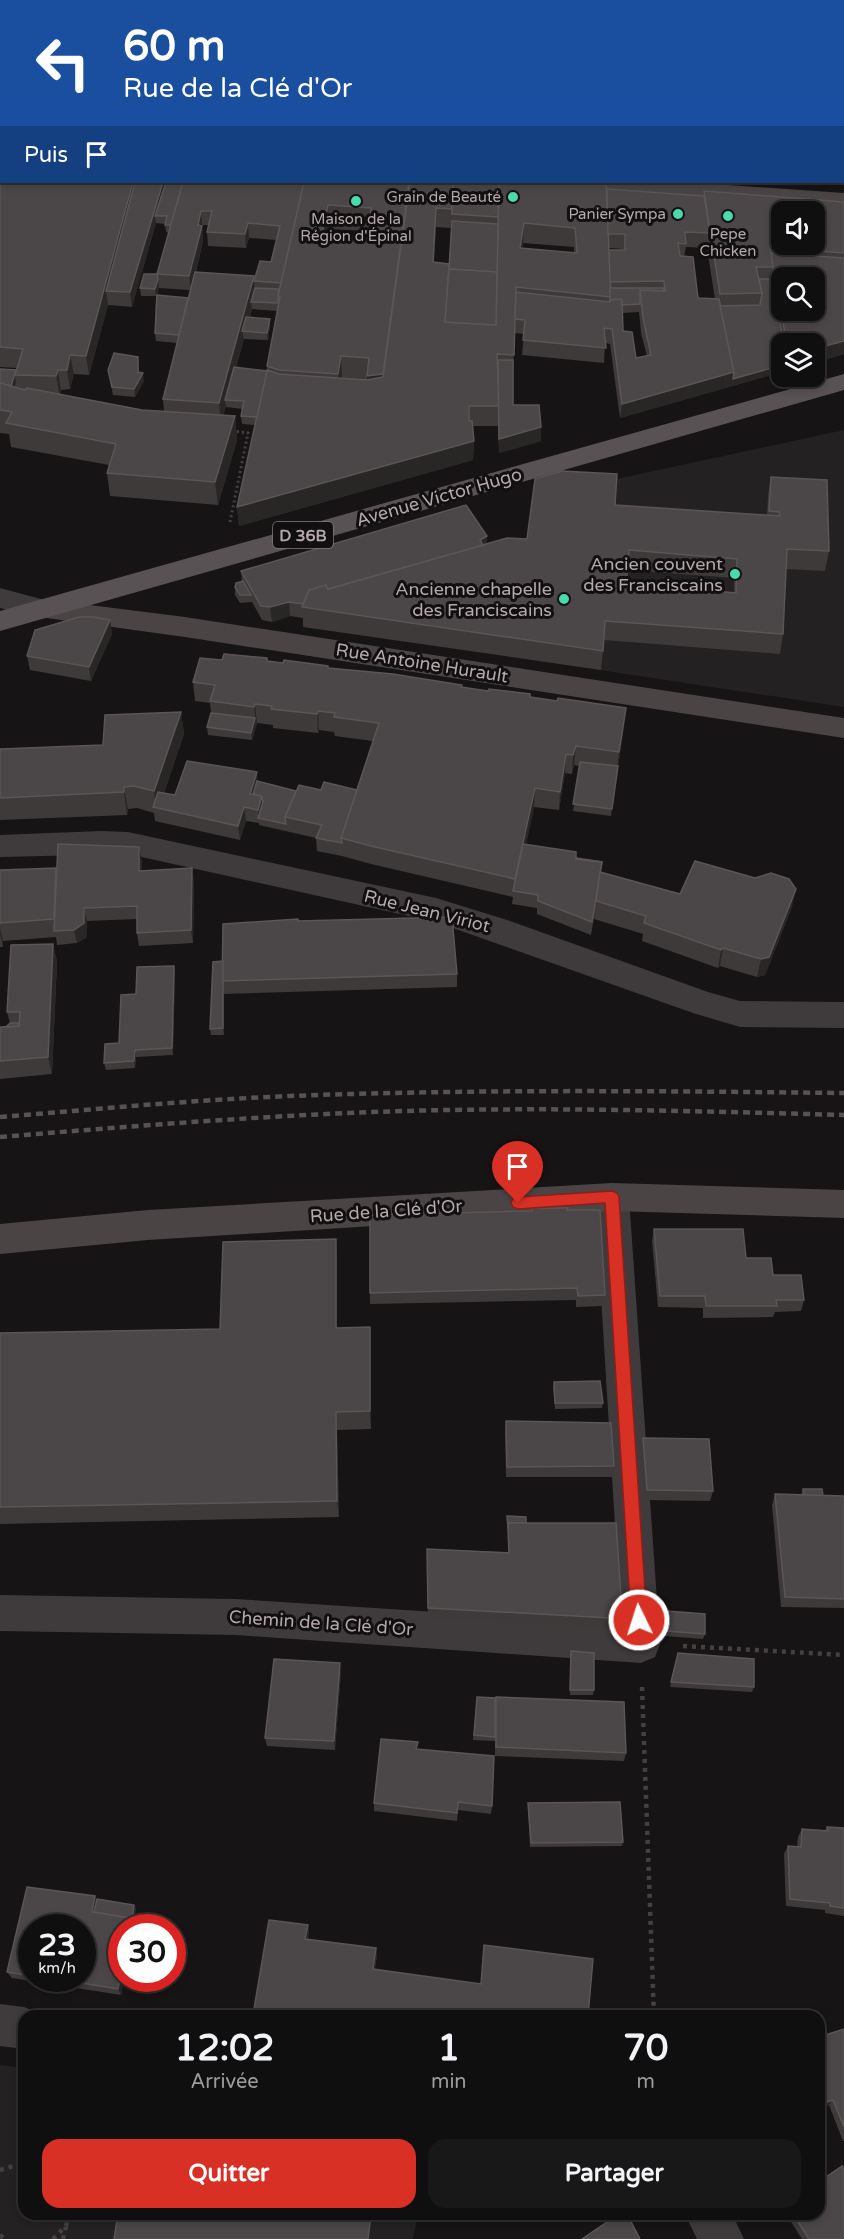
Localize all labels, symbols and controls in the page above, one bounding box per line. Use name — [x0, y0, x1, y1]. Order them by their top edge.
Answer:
text: 60 m — [123, 21, 225, 72]
icon: left — [24, 24, 102, 102]
text: Rue de la Clé d'Or — [123, 72, 352, 105]
icon: arrive — [80, 138, 113, 171]
text: Puis — [24, 142, 68, 168]
place label: Grain de Beauté — [386, 188, 501, 206]
marker: Grain de Beauté — [506, 190, 520, 204]
marker: Maison de la Région d'Épinal — [349, 194, 363, 208]
map controls — [771, 201, 825, 387]
button: sound — [771, 201, 825, 255]
place label: Panier Sympa — [568, 205, 666, 223]
marker: Panier Sympa — [671, 207, 685, 221]
marker: Pepe Chicken — [721, 209, 735, 223]
place label: Maison de la Région d'Épinal — [300, 210, 412, 245]
place label: Pepe Chicken — [700, 225, 756, 260]
button: search — [771, 267, 825, 321]
button: layers — [771, 333, 825, 387]
street label: Avenue Victor Hugo — [354, 463, 524, 531]
road number: D 36B — [273, 522, 333, 548]
place label: Ancien couvent des Franciscains — [583, 553, 723, 596]
marker: Ancien couvent des Franciscains — [728, 567, 742, 581]
place label: Ancienne chapelle des Franciscains — [395, 578, 552, 621]
marker: Ancienne chapelle des Franciscains — [557, 592, 571, 606]
street label: Rue Antoine Hurault — [334, 639, 510, 688]
street label: Rue Jean Viriot — [362, 885, 492, 937]
pin — [492, 1141, 543, 1203]
icon: arrive — [501, 1150, 534, 1183]
street label: Rue de la Clé d'Or — [309, 1195, 463, 1227]
position arrow — [607, 1588, 671, 1652]
street label: Chemin de la Clé d'Or — [228, 1606, 414, 1640]
speed limit sign: 30 — [108, 1914, 186, 1992]
text: 23 — [38, 1927, 76, 1964]
text: km/h — [38, 1959, 76, 1977]
text: 12:02 — [175, 2027, 274, 2070]
text: 1 — [437, 2027, 460, 2070]
text: 70 — [623, 2027, 668, 2070]
text: Arrivée — [190, 2070, 259, 2094]
text: min — [431, 2070, 467, 2094]
text: m — [637, 2070, 655, 2094]
button: Quitter — [42, 2139, 416, 2208]
button: Partager — [428, 2139, 801, 2208]

